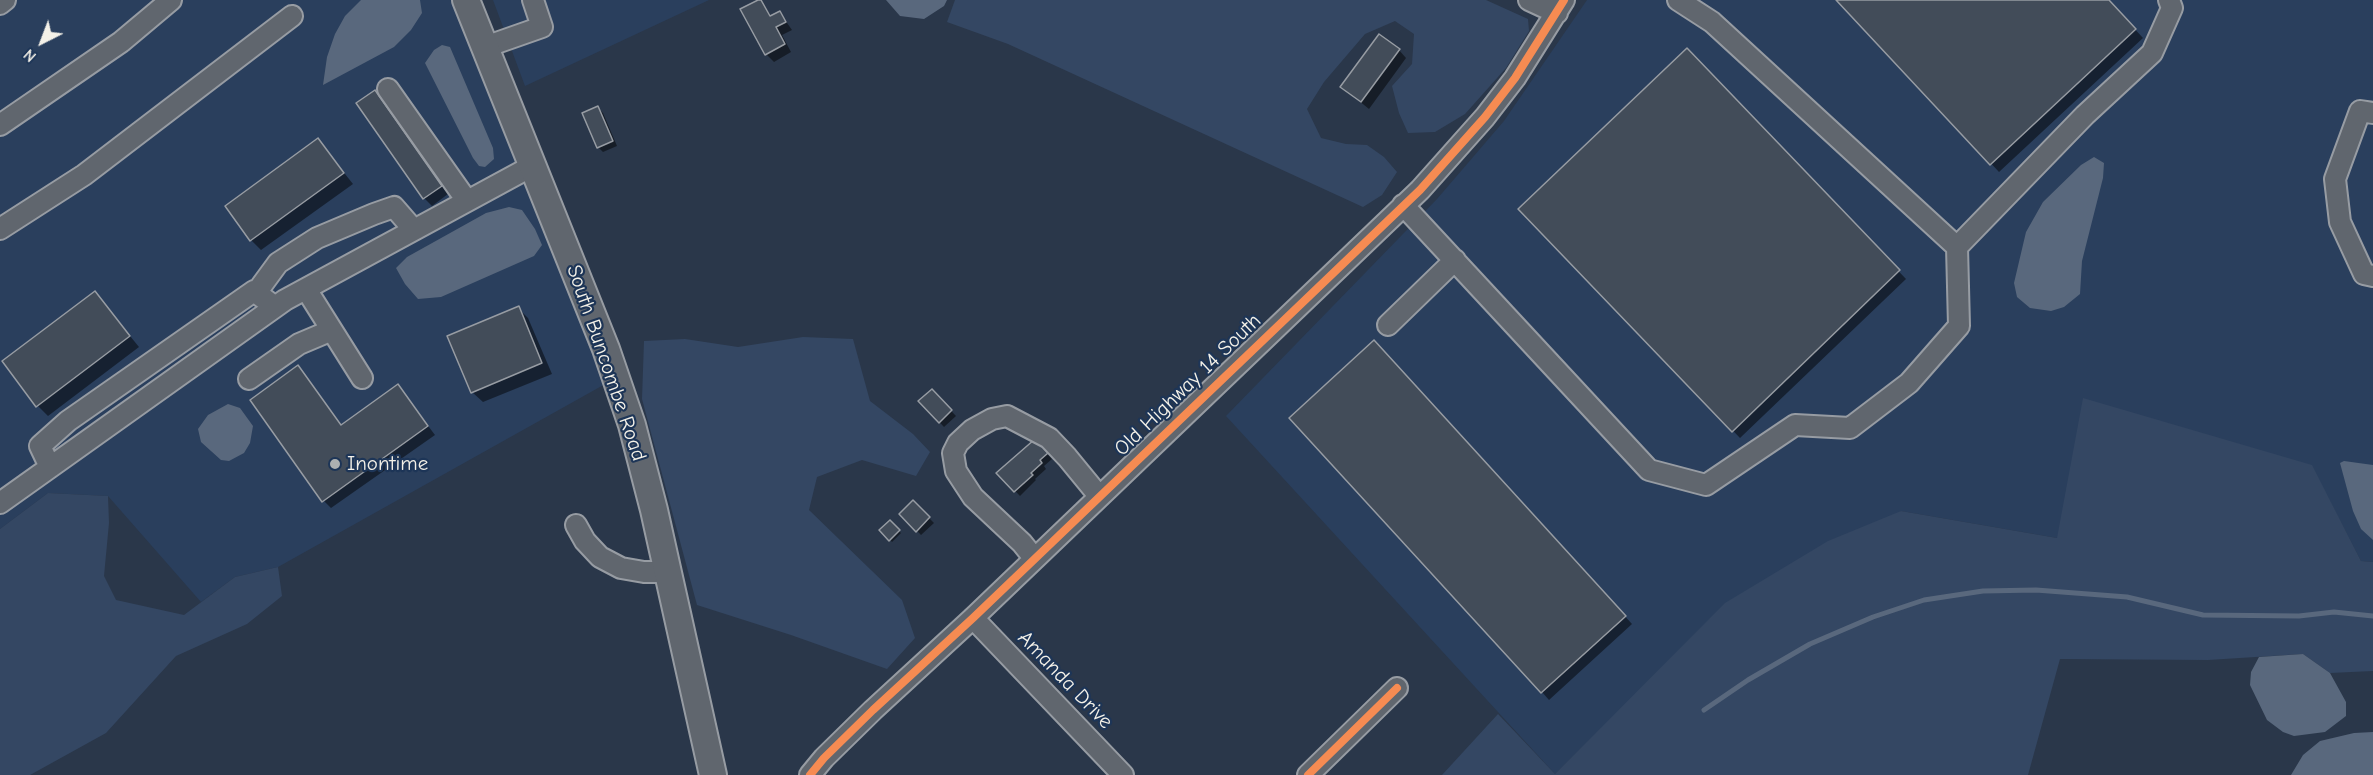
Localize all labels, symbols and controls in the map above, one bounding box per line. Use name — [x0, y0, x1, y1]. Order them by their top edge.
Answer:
north arrow — [12, 12, 72, 72]
text: N — [20, 45, 40, 66]
street label: South Buncombe Road — [561, 262, 651, 464]
street label: Old Highway 14 South — [1109, 309, 1267, 461]
place label: Inontime — [347, 451, 428, 477]
marker: Inontime — [328, 457, 342, 471]
street label: Amanda Drive — [1012, 626, 1118, 734]

